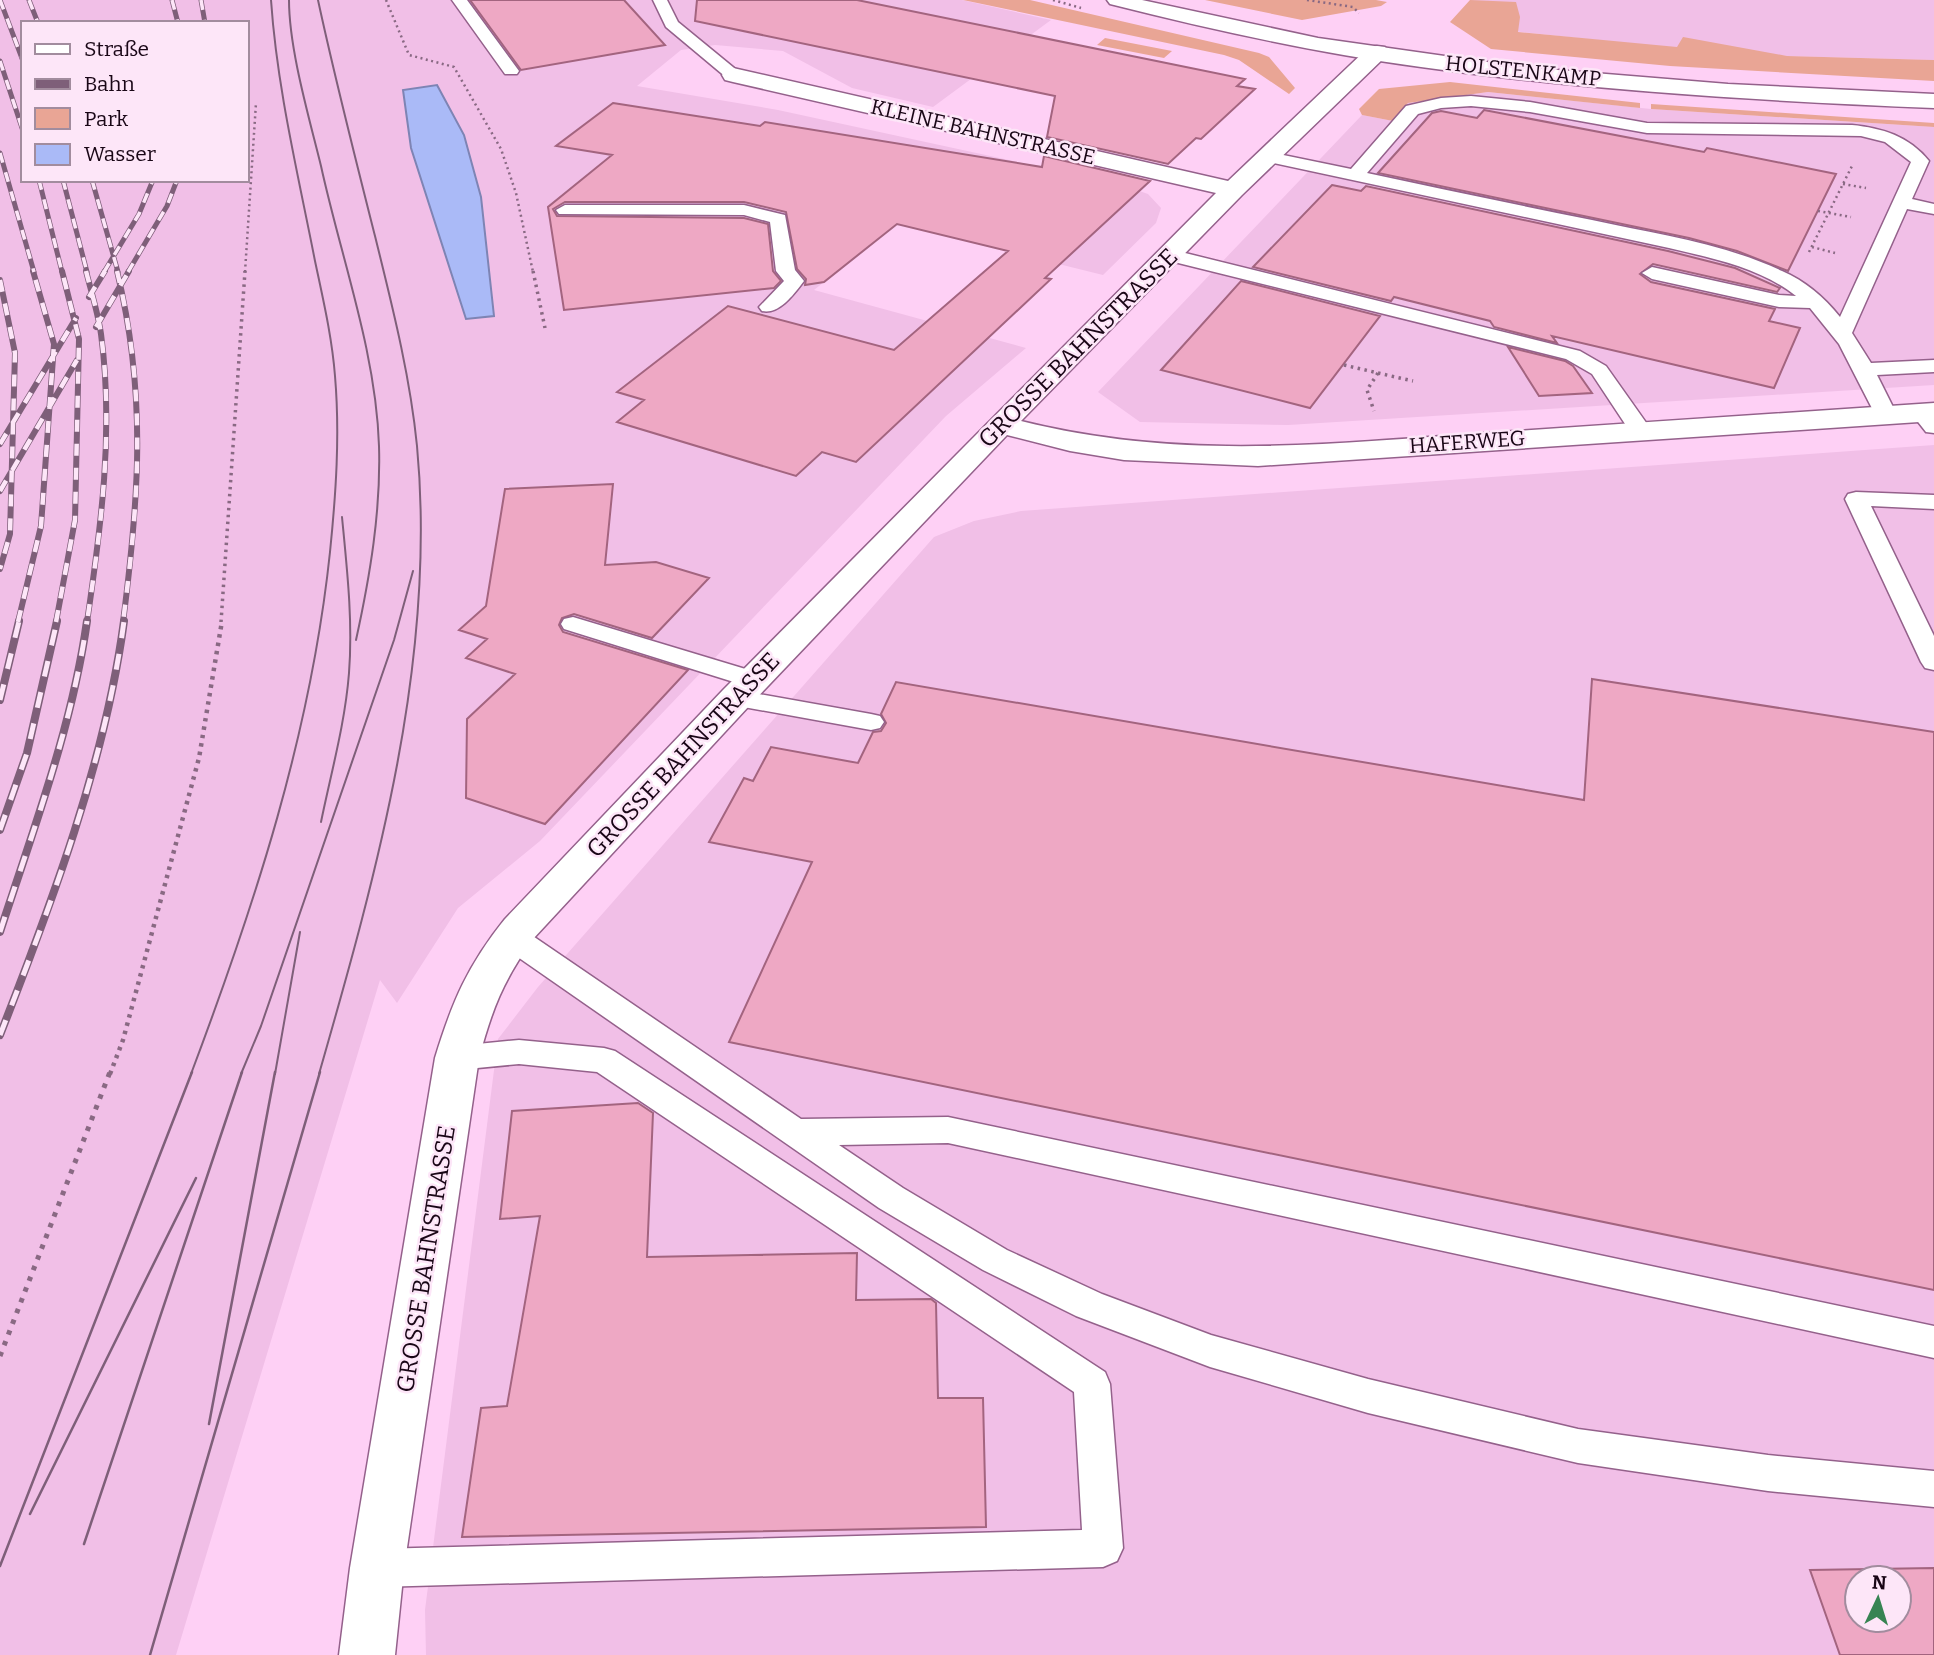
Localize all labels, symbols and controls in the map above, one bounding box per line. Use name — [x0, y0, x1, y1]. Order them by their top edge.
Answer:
legend — [21, 21, 248, 182]
text: Straße — [84, 36, 149, 62]
street label: HOLSTENKAMP — [1444, 50, 1602, 92]
text: Bahn — [84, 71, 135, 97]
street label: KLEINE BAHNSTRASSE — [868, 94, 1098, 170]
text: Park — [84, 106, 128, 132]
text: Wasser — [84, 141, 156, 167]
street label: GROSSE BAHNSTRASSE — [973, 243, 1183, 453]
street label: HAFERWEG — [1408, 425, 1526, 459]
street label: GROSSE BAHNSTRASSE — [581, 647, 785, 863]
street label: GROSSE BAHNSTRASSE — [391, 1124, 461, 1394]
north arrow — [1843, 1564, 1913, 1634]
text: N — [1871, 1571, 1888, 1595]

